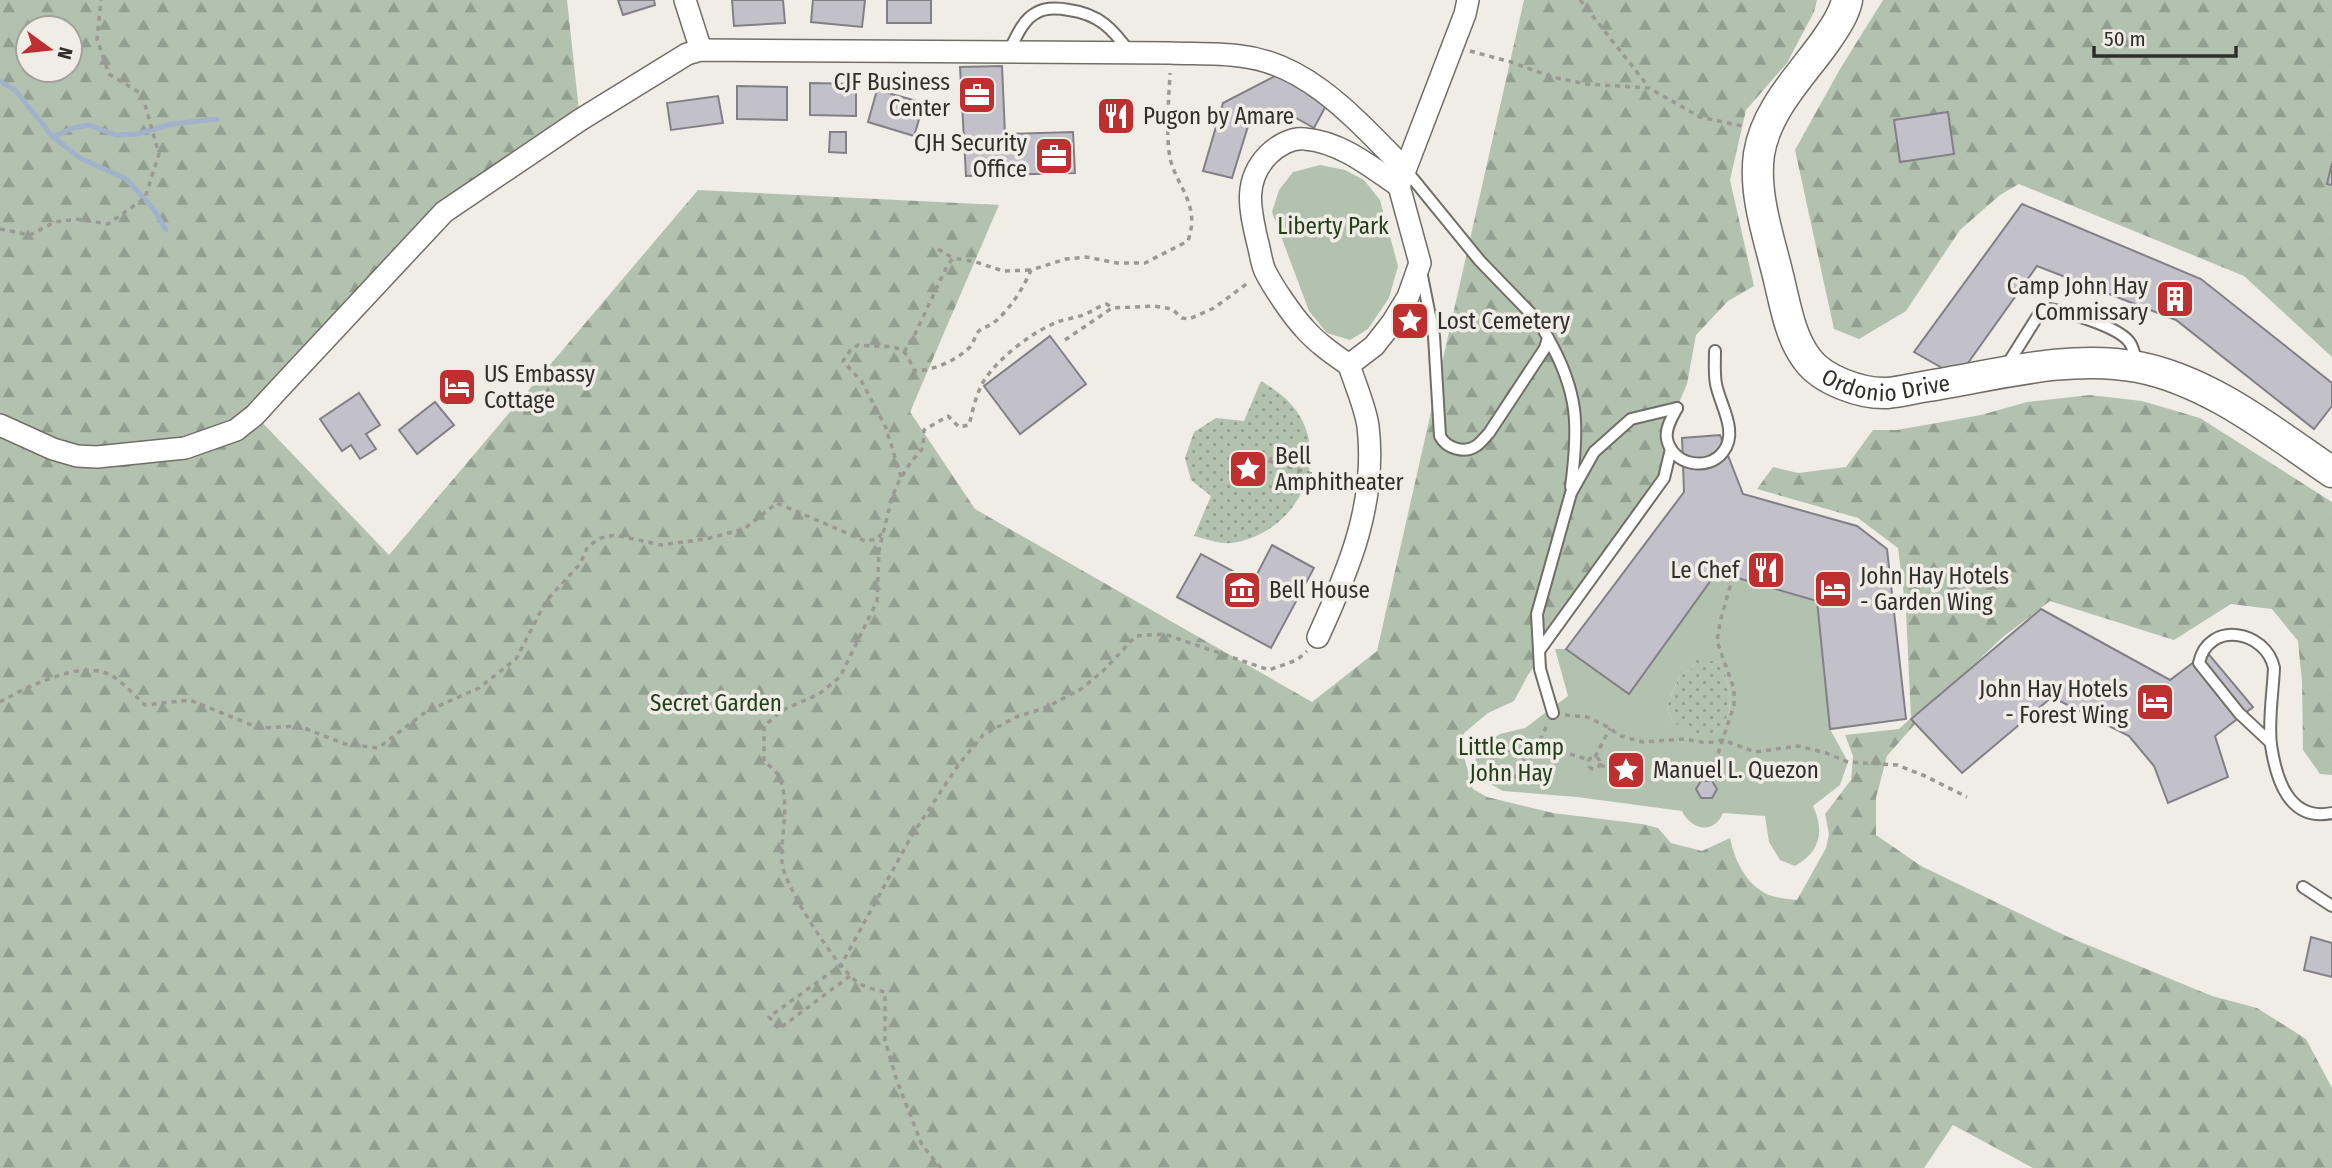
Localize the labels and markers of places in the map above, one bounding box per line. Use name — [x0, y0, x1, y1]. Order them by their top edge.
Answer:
place label: CJF Business Center — [834, 68, 950, 122]
office icon: CJF Business Center — [956, 74, 998, 116]
restaurant icon: Pugon by Amare — [1095, 95, 1137, 137]
place label: Pugon by Amare — [1143, 102, 1294, 130]
place label: CJH Security Office — [914, 129, 1028, 183]
office icon: CJH Security Office — [1033, 135, 1075, 177]
place label: Camp John Hay Commissary — [2007, 272, 2149, 326]
building icon: Camp John Hay Commissary — [2154, 278, 2196, 320]
place icon: Lost Cemetery — [1389, 300, 1431, 342]
place label: Lost Cemetery — [1437, 307, 1571, 335]
place label: US Embassy Cottage — [484, 360, 596, 414]
hotel icon: US Embassy Cottage — [436, 366, 478, 408]
place label: Bell Amphitheater — [1275, 442, 1404, 496]
place icon: Bell Amphitheater — [1227, 448, 1269, 490]
restaurant icon: Le Chef — [1745, 549, 1787, 591]
place label: Le Chef — [1671, 556, 1741, 584]
place label: John Hay Hotels - Garden Wing — [1860, 562, 2009, 616]
hotel icon: John Hay Hotels - Garden Wing — [1812, 568, 1854, 610]
museum icon: Bell House — [1221, 569, 1263, 611]
place label: Bell House — [1269, 576, 1370, 604]
place label: John Hay Hotels - Forest Wing — [1979, 675, 2128, 729]
hotel icon: John Hay Hotels - Forest Wing — [2134, 681, 2176, 723]
place icon: Manuel L. Quezon — [1605, 749, 1647, 791]
place label: Manuel L. Quezon — [1653, 756, 1819, 784]

